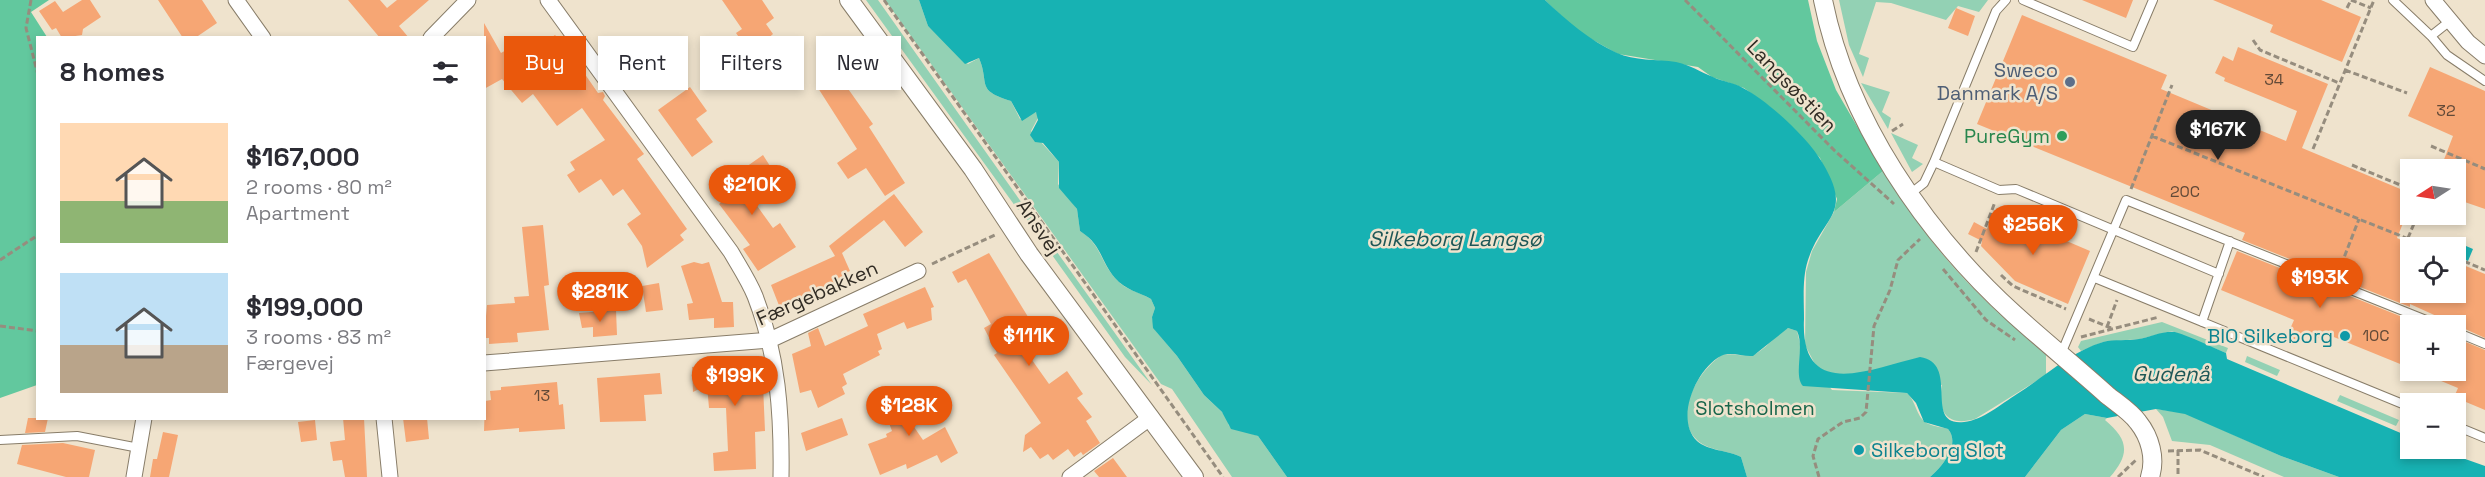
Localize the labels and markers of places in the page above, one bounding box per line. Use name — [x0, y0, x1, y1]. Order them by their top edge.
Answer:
place label: Sweco Danmark A/S — [1937, 57, 2058, 106]
marker: Sweco Danmark A/S — [2063, 75, 2077, 89]
pin: $167K — [2176, 110, 2260, 161]
place label: PureGym — [1964, 123, 2050, 149]
marker: PureGym — [2055, 129, 2069, 143]
pin: $210K — [710, 165, 794, 216]
pin: $256K — [1991, 205, 2075, 256]
pin: $193K — [2278, 258, 2362, 309]
pin: $281K — [558, 272, 642, 323]
pin: $111K — [987, 316, 1071, 367]
place label: BIO Silkeborg — [2207, 323, 2333, 349]
marker: BIO Silkeborg — [2338, 329, 2352, 343]
pin: $199K — [693, 356, 777, 407]
pin: $128K — [867, 386, 951, 437]
place label: Silkeborg Slot — [1871, 437, 2004, 463]
marker: Silkeborg Slot — [1852, 443, 1866, 457]

